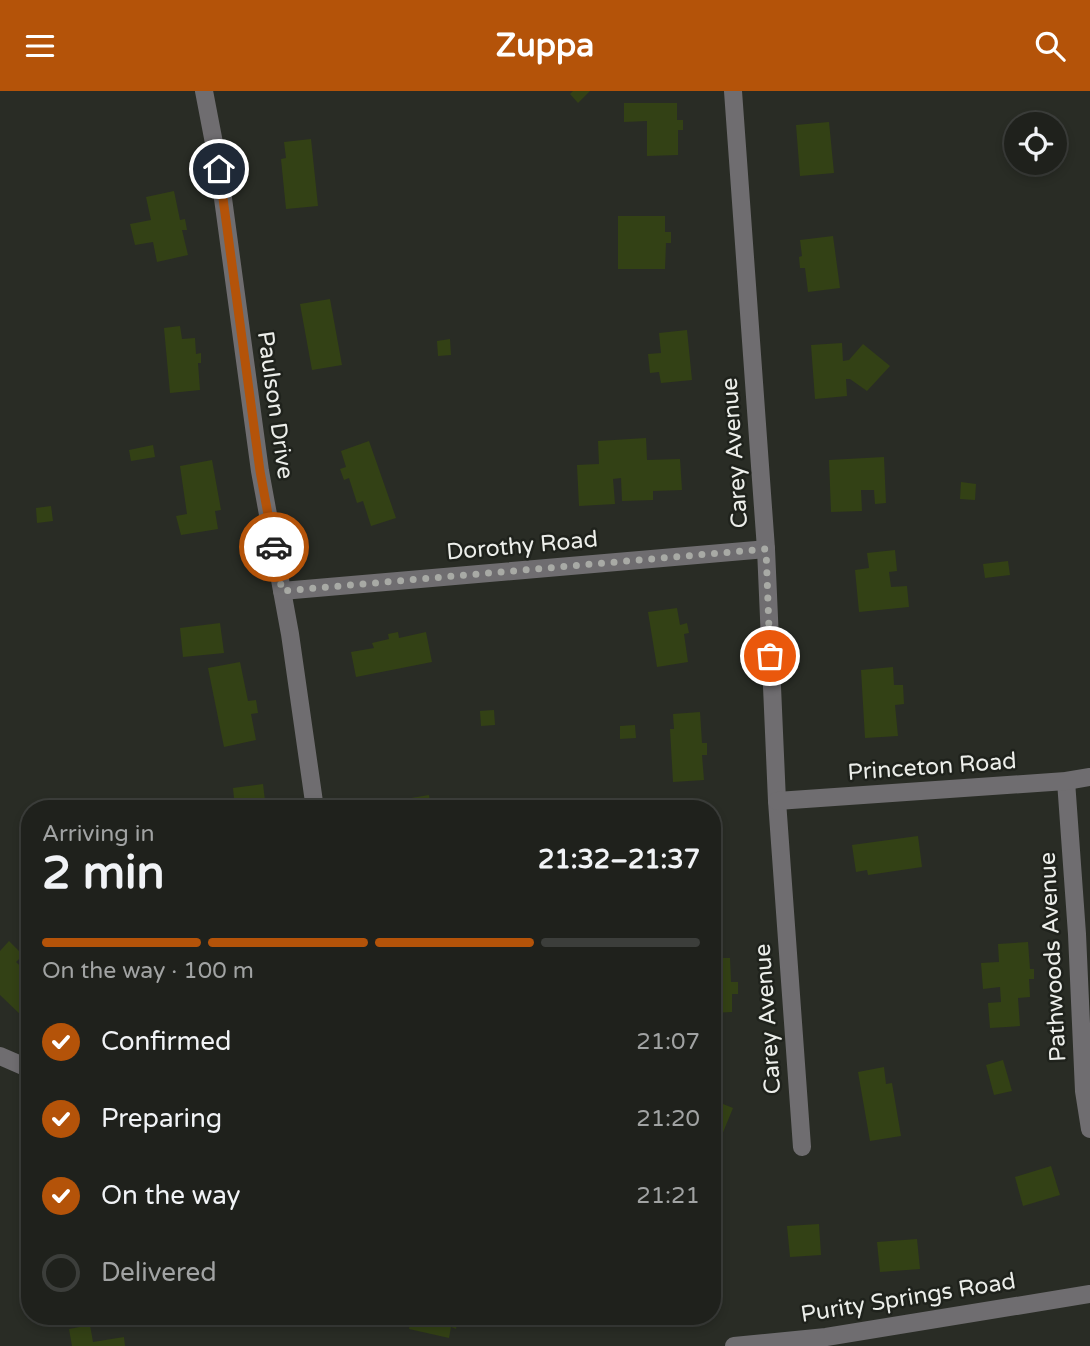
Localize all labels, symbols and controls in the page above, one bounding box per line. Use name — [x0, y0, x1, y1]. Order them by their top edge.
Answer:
icon: menu — [21, 27, 59, 65]
text: Zuppa — [496, 27, 594, 65]
icon: search — [1031, 27, 1069, 65]
map controls — [1004, 112, 1067, 175]
button: locate — [1004, 112, 1067, 175]
pin — [189, 139, 249, 199]
icon: home — [200, 150, 238, 188]
street label: Paulson Drive — [251, 329, 299, 481]
street label: Carey Avenue — [716, 377, 754, 529]
courier — [239, 512, 309, 582]
street label: Dorothy Road — [445, 525, 599, 567]
icon: car — [255, 528, 293, 566]
pin — [740, 626, 800, 686]
icon: bag — [751, 637, 789, 675]
street label: Princeton Road — [847, 747, 1018, 787]
text: Arriving in — [42, 820, 155, 848]
text: 21:32–21:37 — [538, 844, 700, 875]
text: 2 min — [42, 846, 165, 901]
street label: Pathwoods Avenue — [1034, 851, 1072, 1063]
street label: Carey Avenue — [749, 943, 787, 1095]
text: On the way · 100 m — [42, 957, 254, 985]
icon: check — [42, 1023, 80, 1061]
text: Confirmed — [101, 1026, 231, 1057]
text: 21:07 — [636, 1028, 700, 1056]
icon: check — [42, 1100, 80, 1138]
text: Preparing — [101, 1103, 222, 1134]
text: 21:20 — [636, 1105, 700, 1133]
icon: check — [42, 1177, 80, 1215]
text: On the way — [101, 1180, 241, 1211]
text: 21:21 — [636, 1182, 700, 1210]
text: Delivered — [101, 1257, 217, 1288]
street label: Purity Springs Road — [799, 1267, 1018, 1329]

